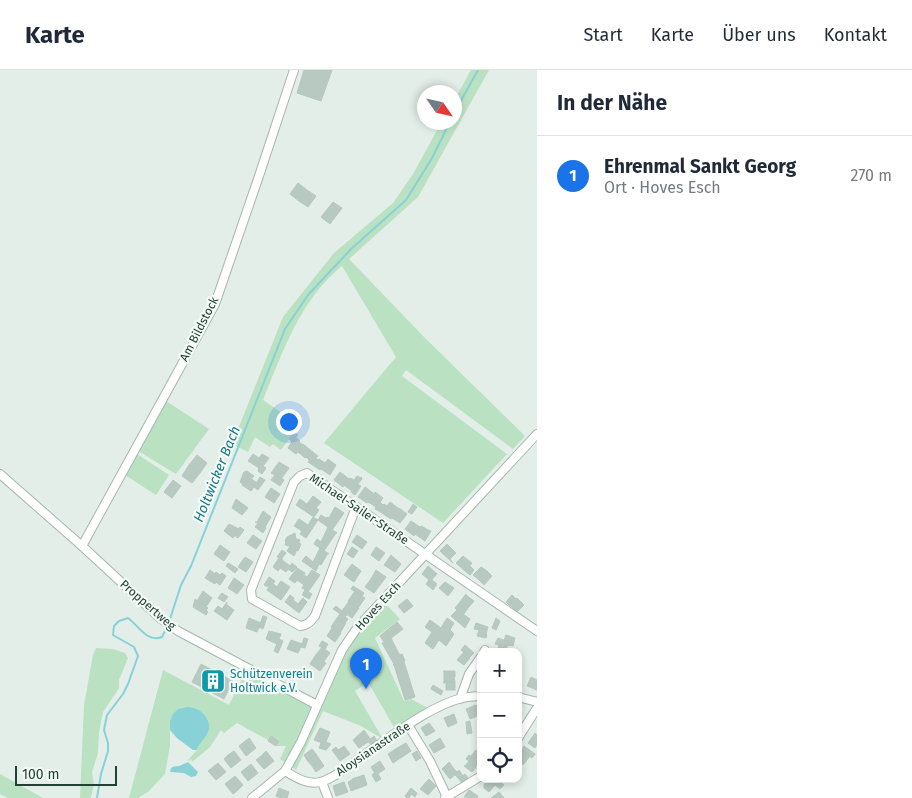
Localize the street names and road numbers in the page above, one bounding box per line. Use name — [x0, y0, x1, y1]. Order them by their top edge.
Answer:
street label: Am Bildstock — [177, 294, 222, 363]
street label: Michael-Sailer-Straße — [307, 471, 411, 547]
street label: Proppertweg — [117, 577, 179, 633]
street label: Hoves Esch — [352, 579, 404, 633]
street label: Aloysianastraße — [333, 719, 413, 779]

